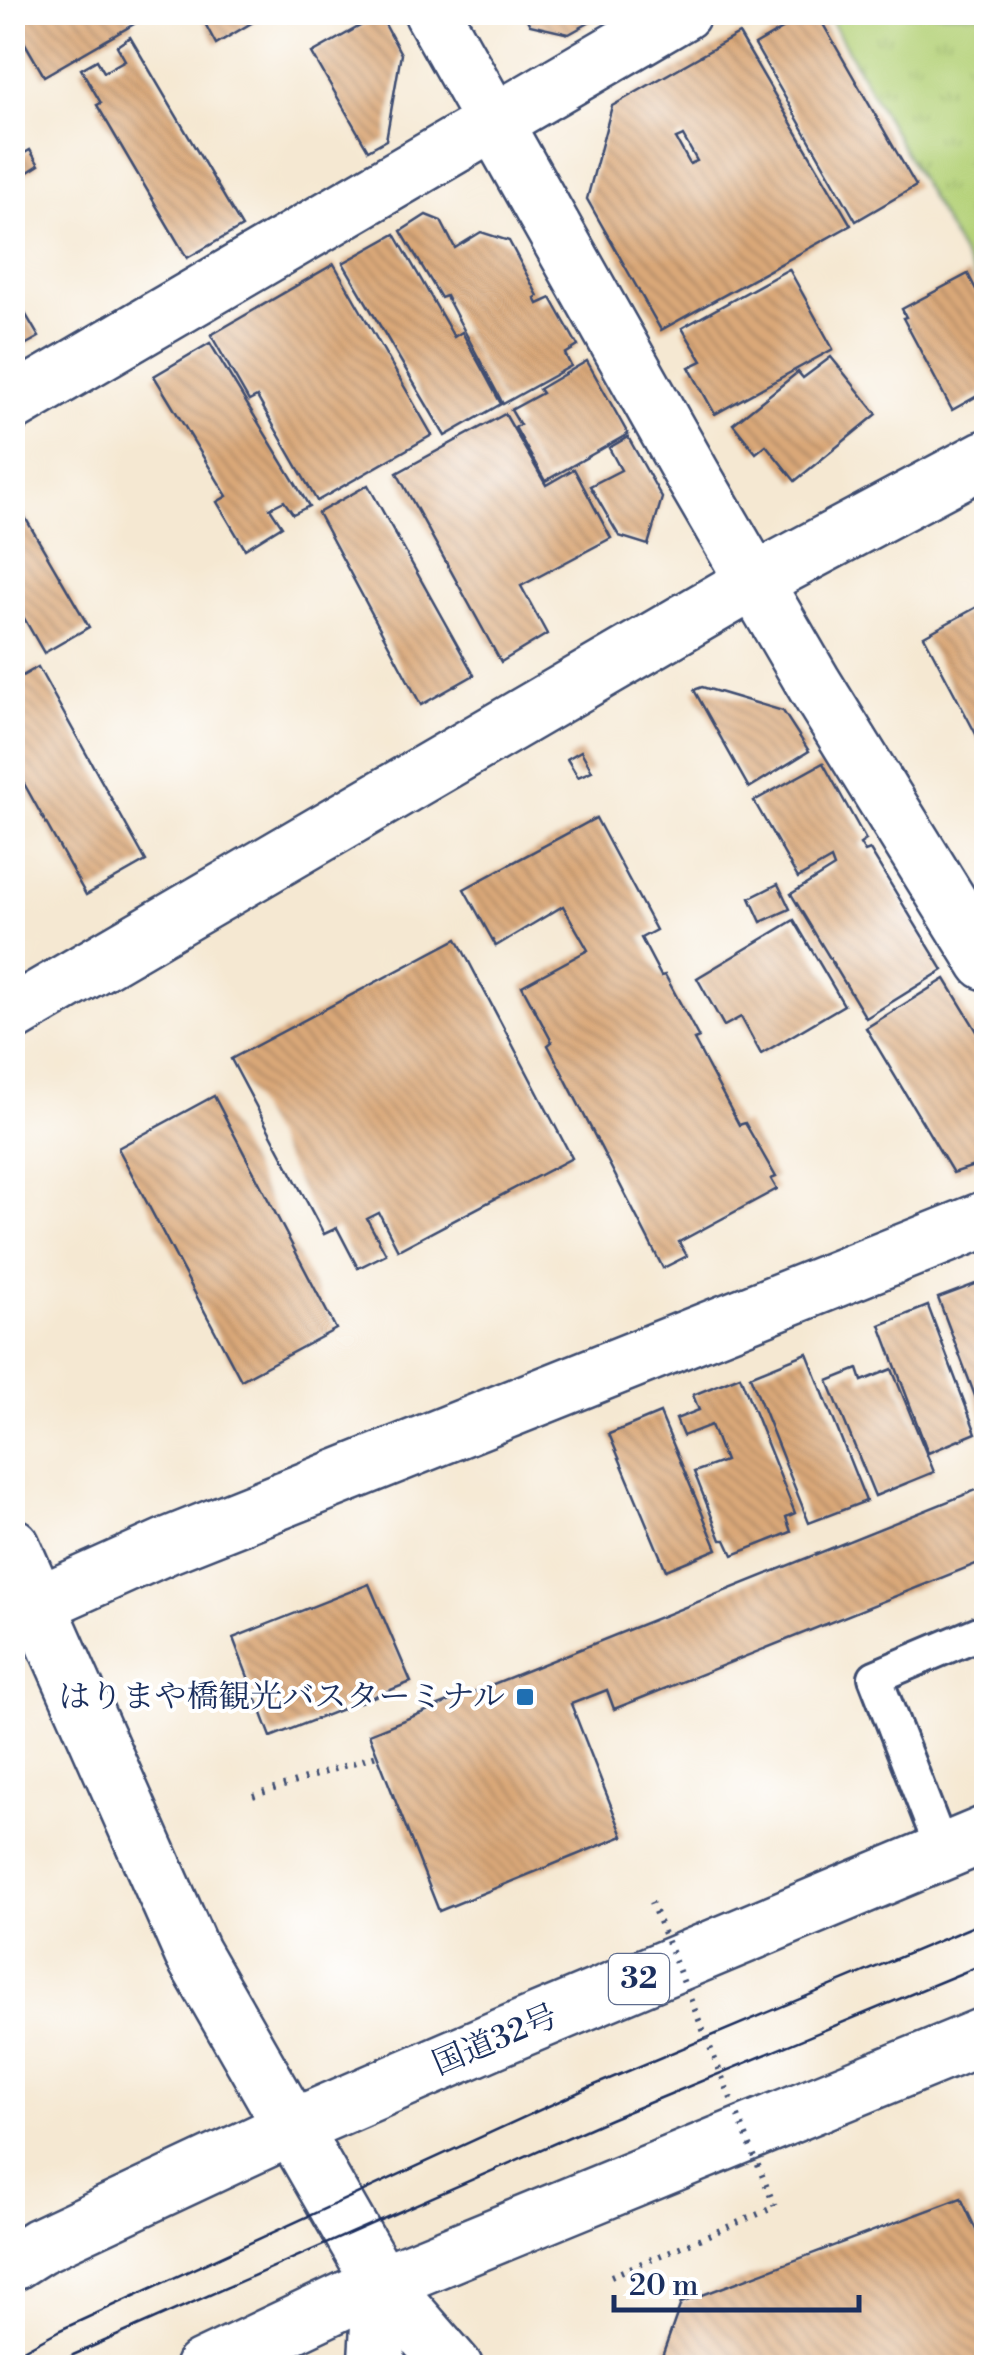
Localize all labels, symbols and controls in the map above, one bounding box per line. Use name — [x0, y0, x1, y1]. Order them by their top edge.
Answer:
place label: はりまや橋観光バスターミナル — [59, 1677, 505, 1717]
marker: はりまや橋観光バスターミナル — [514, 1686, 536, 1708]
road number: 32 — [609, 1954, 669, 2004]
street label: 国道32号 — [426, 1996, 564, 2084]
scale bar — [614, 2250, 859, 2312]
text: 20 m — [629, 2267, 698, 2305]

